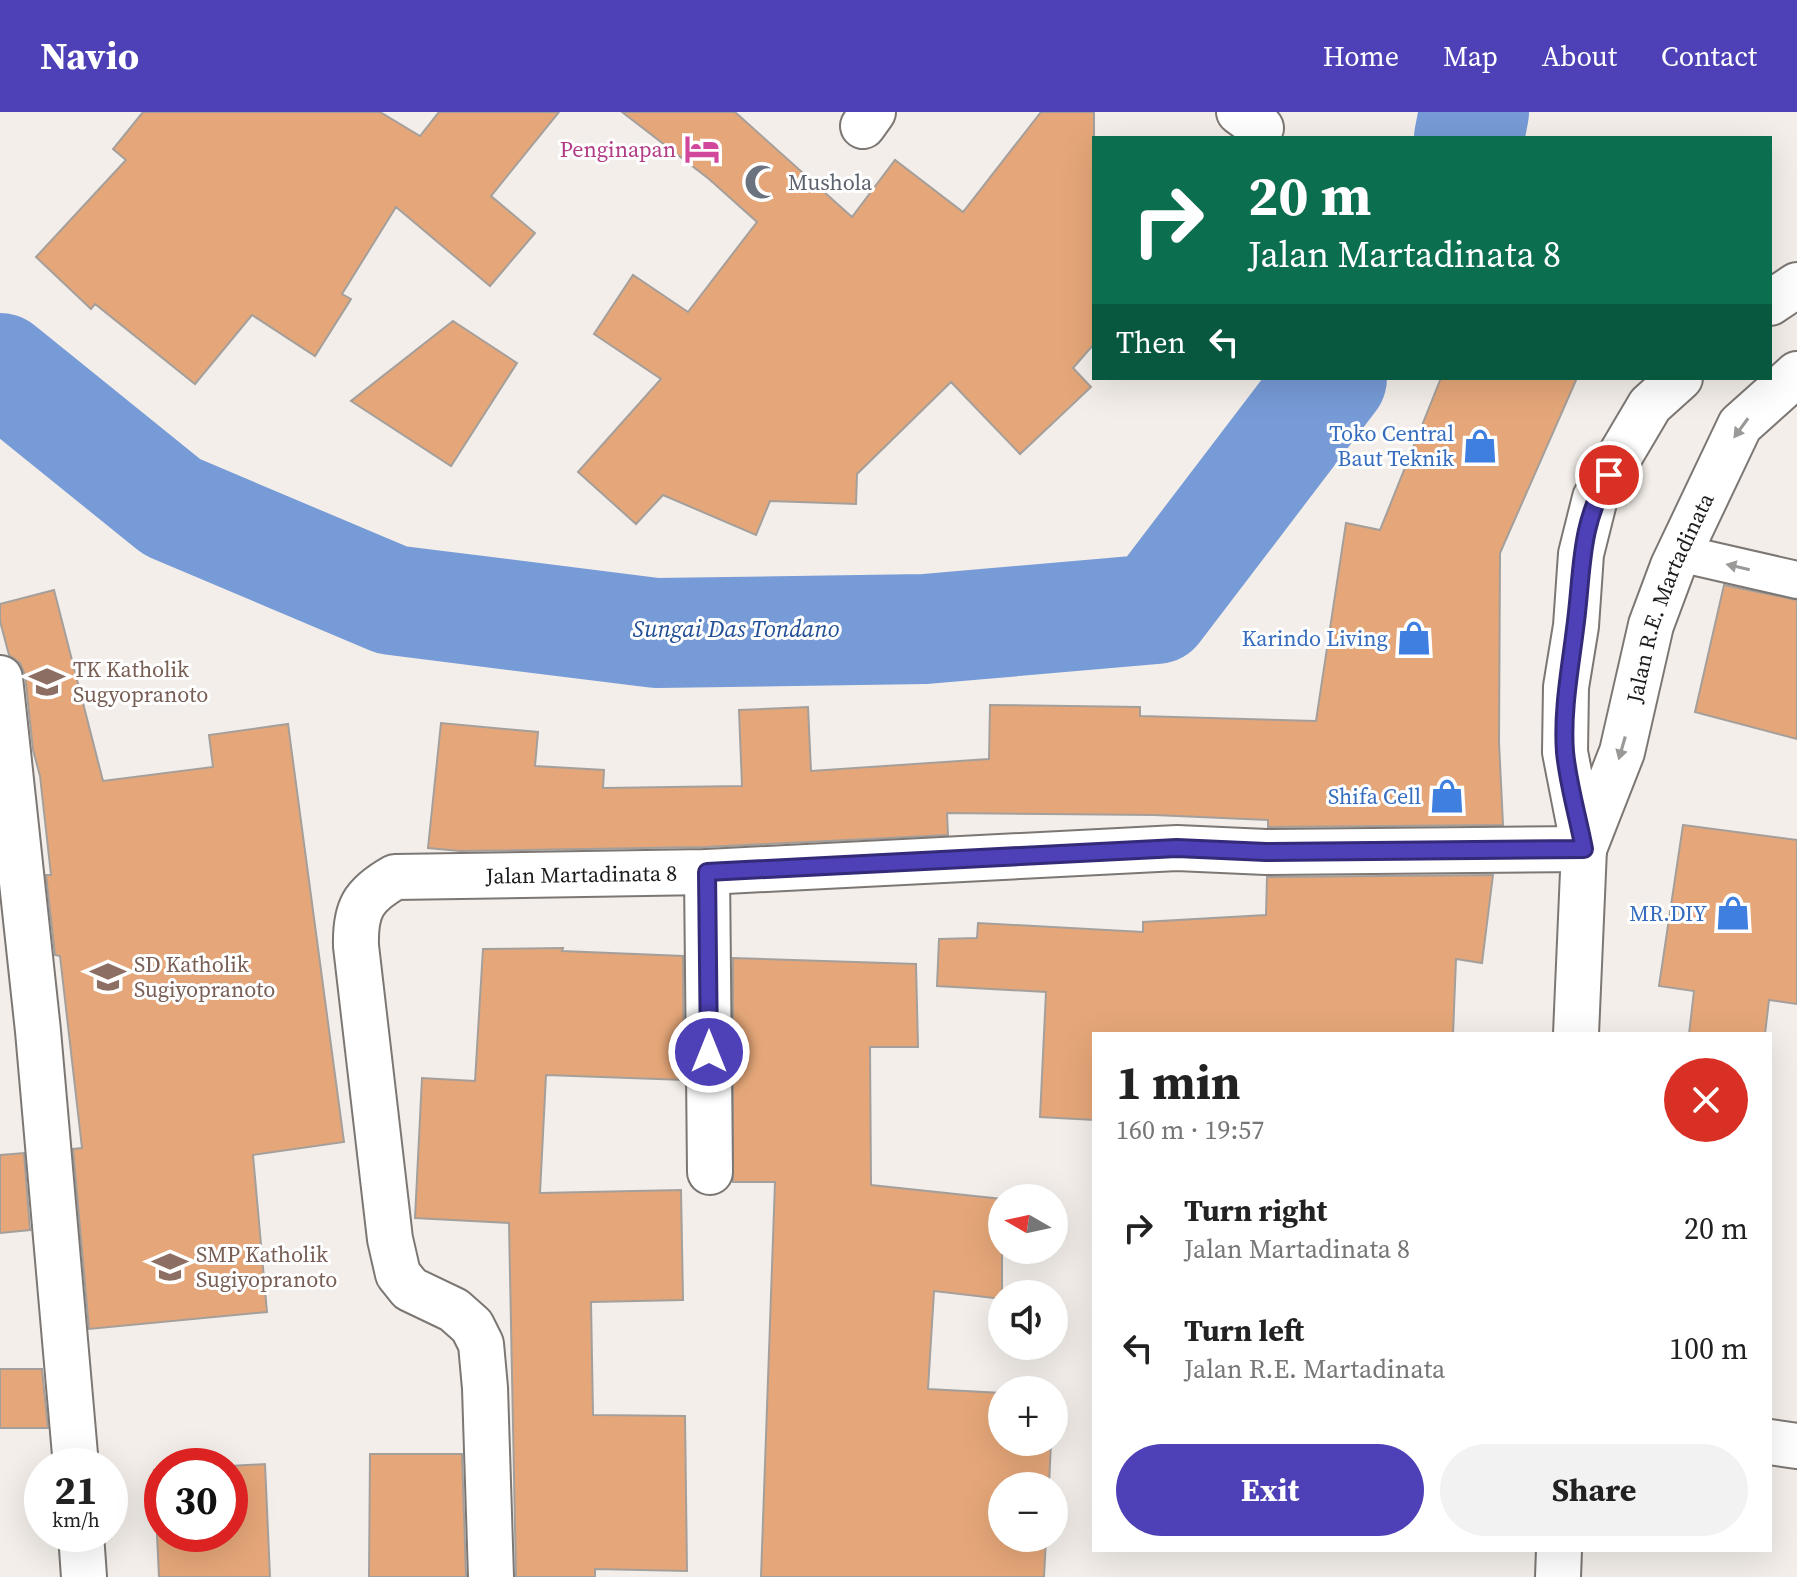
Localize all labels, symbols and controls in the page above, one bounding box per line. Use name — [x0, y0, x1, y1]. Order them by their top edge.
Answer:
text: Navio — [40, 30, 139, 82]
text: Home — [1323, 37, 1399, 75]
text: Map — [1443, 37, 1498, 75]
text: About — [1542, 37, 1617, 75]
text: Contact — [1661, 37, 1757, 75]
hotel icon: Penginapan — [683, 130, 721, 168]
place label: Penginapan — [560, 134, 676, 164]
text: 20 m — [1248, 157, 1371, 234]
mosque icon: Mushola — [743, 163, 781, 201]
place label: Mushola — [788, 167, 873, 197]
icon: right — [1116, 168, 1220, 272]
text: Jalan Martadinata 8 — [1248, 230, 1561, 279]
icon: left — [1202, 320, 1246, 364]
text: Then — [1116, 322, 1186, 363]
one-way arrow — [1733, 417, 1749, 439]
place label: Toko Central Baut Teknik — [1329, 418, 1455, 473]
shop icon: Toko Central Baut Teknik — [1461, 427, 1499, 465]
pin — [1575, 441, 1643, 509]
icon: arrive — [1587, 453, 1631, 497]
street label: Jalan R.E. Martadinata — [1619, 487, 1721, 706]
one-way arrow — [1725, 560, 1750, 573]
water label: Sungai Das Tondano — [633, 612, 840, 645]
shop icon: Karindo Living — [1395, 619, 1433, 657]
place label: Karindo Living — [1242, 623, 1388, 653]
place label: TK Katholik Sugyopranoto — [73, 654, 208, 709]
school or university icon: TK Katholik Sugyopranoto — [28, 663, 66, 701]
one-way arrow — [1615, 737, 1628, 761]
shop icon: Shifa Cell — [1428, 777, 1466, 815]
place label: Shifa Cell — [1328, 781, 1421, 811]
street label: Jalan Martadinata 8 — [484, 857, 677, 891]
shop icon: MR.DIY — [1714, 894, 1752, 932]
place label: MR.DIY — [1629, 898, 1707, 928]
place label: SD Katholik Sugiyopranoto — [134, 949, 275, 1004]
school or university icon: SD Katholik Sugiyopranoto — [89, 958, 127, 996]
position arrow — [667, 1010, 751, 1094]
text: 1 min — [1116, 1049, 1241, 1115]
button: close — [1664, 1058, 1748, 1142]
text: 160 m · 19:57 — [1116, 1112, 1264, 1148]
north arrow — [988, 1184, 1068, 1264]
map controls — [988, 1184, 1068, 1552]
text: Turn right — [1184, 1190, 1327, 1231]
icon: right — [1116, 1206, 1160, 1250]
text: 20 m — [1684, 1208, 1748, 1249]
text: Jalan Martadinata 8 — [1184, 1231, 1410, 1267]
place label: SMP Katholik Sugiyopranoto — [196, 1239, 337, 1294]
school or university icon: SMP Katholik Sugiyopranoto — [151, 1248, 189, 1286]
button: sound — [988, 1280, 1068, 1360]
text: Turn left — [1184, 1310, 1304, 1351]
icon: left — [1116, 1326, 1160, 1370]
text: 100 m — [1669, 1328, 1748, 1369]
text: Jalan R.E. Martadinata — [1184, 1351, 1445, 1387]
button: + — [988, 1376, 1068, 1456]
button: Exit — [1116, 1444, 1424, 1536]
button: Share — [1440, 1444, 1748, 1536]
speed limit sign: 30 — [144, 1448, 248, 1552]
text: 21 — [54, 1463, 98, 1517]
button: − — [988, 1472, 1068, 1552]
text: km/h — [52, 1506, 100, 1534]

